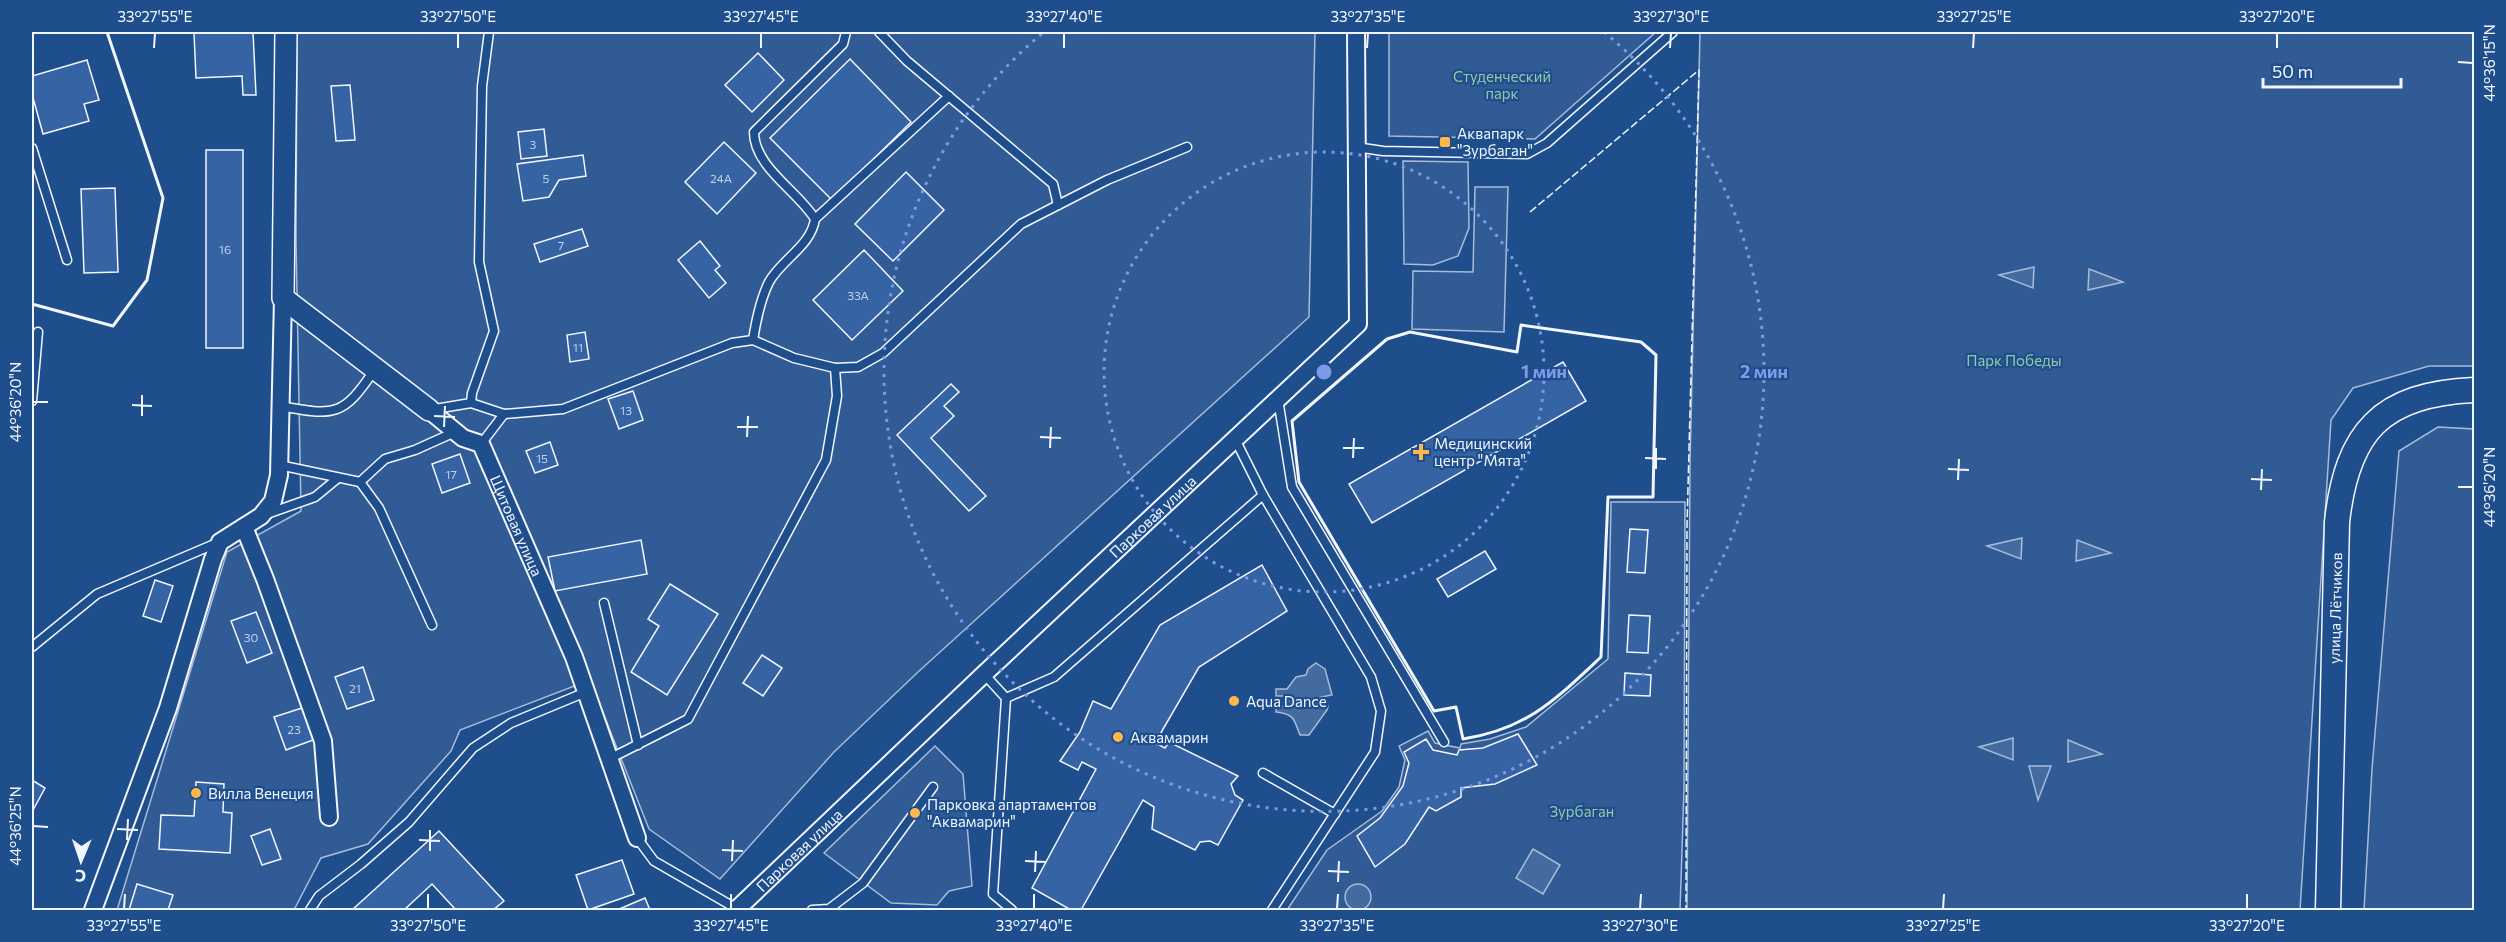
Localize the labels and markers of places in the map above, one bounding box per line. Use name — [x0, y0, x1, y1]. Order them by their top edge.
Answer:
place label: Аквапарк "Зурбаган" — [1457, 124, 1533, 159]
marker: Аквапарк "Зурбаган" — [1438, 135, 1452, 149]
centre of rings — [1314, 362, 1334, 382]
place label: Медицинский центр "Мята" — [1434, 434, 1532, 469]
marker: Медицинский центр "Мята" — [1412, 443, 1430, 461]
place label: Aqua Dance — [1246, 692, 1327, 710]
marker: Aqua Dance — [1227, 694, 1241, 708]
place label: Аквамарин — [1130, 728, 1208, 746]
marker: Аквамарин — [1111, 730, 1125, 744]
place label: Вилла Венеция — [208, 784, 314, 802]
marker: Вилла Венеция — [189, 786, 203, 800]
place label: Парковка апартаментов "Аквамарин" — [927, 795, 1097, 830]
marker: Парковка апартаментов "Аквамарин" — [908, 806, 922, 820]

